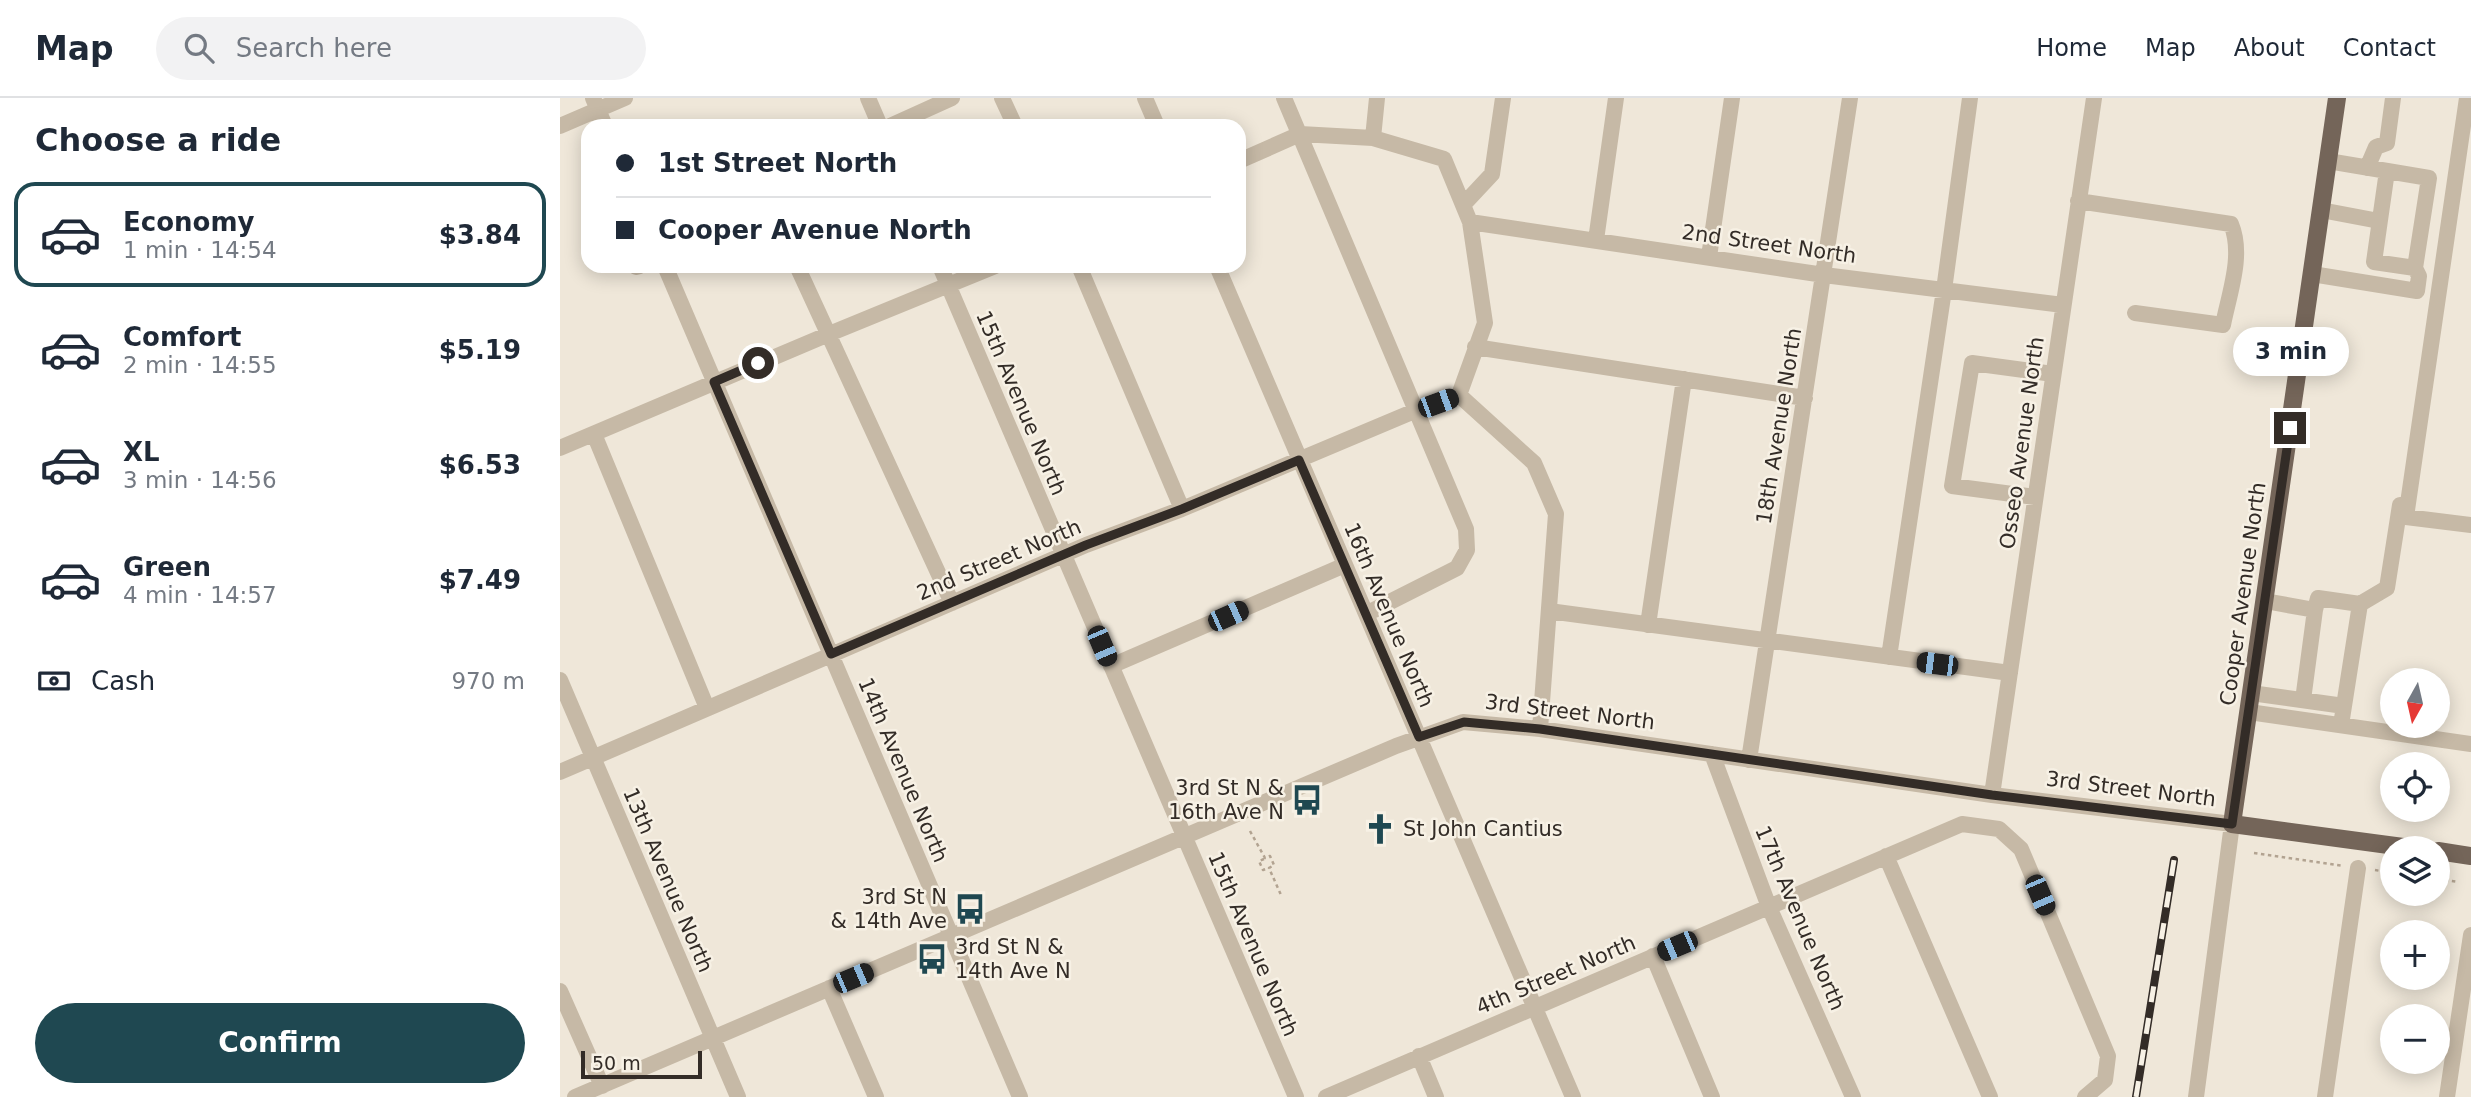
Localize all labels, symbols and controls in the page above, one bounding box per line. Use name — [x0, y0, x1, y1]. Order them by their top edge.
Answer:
search box — [156, 17, 646, 80]
text: Map — [35, 29, 114, 68]
icon: search — [180, 29, 218, 67]
text: Search here — [236, 33, 392, 63]
text: Home — [2036, 34, 2107, 62]
text: Map — [2145, 34, 2196, 62]
text: About — [2234, 34, 2305, 62]
text: Contact — [2343, 34, 2436, 62]
text: Choose a ride — [35, 121, 281, 159]
text: 1st Street North — [658, 148, 897, 178]
icon: car — [39, 203, 102, 266]
text: Economy — [123, 207, 254, 237]
text: Cooper Avenue North — [658, 215, 972, 245]
text: $3.84 — [439, 220, 521, 250]
street label: 2nd Street North — [1680, 220, 1858, 268]
text: 1 min · 14:54 — [123, 237, 277, 263]
street label: 15th Avenue North — [971, 307, 1071, 499]
icon: car — [39, 318, 102, 381]
text: Comfort — [123, 322, 241, 352]
street label: 18th Avenue North — [1752, 326, 1806, 526]
callout: 3 min — [2232, 327, 2348, 376]
text: $5.19 — [439, 335, 521, 365]
street label: Osseo Avenue North — [1995, 335, 2049, 551]
text: 3 min — [2255, 338, 2327, 364]
route start — [742, 347, 774, 379]
text: 2 min · 14:55 — [123, 352, 277, 378]
car — [1415, 386, 1462, 420]
route end — [2274, 412, 2306, 444]
icon: car — [39, 433, 102, 496]
text: XL — [123, 437, 160, 467]
text: $6.53 — [439, 450, 521, 480]
text: 3 min · 14:56 — [123, 467, 277, 493]
street label: Cooper Avenue North — [2215, 481, 2271, 707]
street label: 2nd Street North — [913, 515, 1085, 605]
street label: 16th Avenue North — [1339, 519, 1439, 711]
icon: car — [39, 548, 102, 611]
text: Green — [123, 552, 211, 582]
text: $7.49 — [439, 565, 521, 595]
text: 4 min · 14:57 — [123, 582, 277, 608]
car — [1205, 598, 1252, 634]
car — [1085, 623, 1120, 669]
car — [1915, 651, 1960, 677]
icon: cash — [35, 662, 73, 700]
text: Cash — [91, 666, 155, 696]
text: 970 m — [451, 668, 525, 694]
north arrow — [2380, 668, 2450, 738]
map controls — [2380, 668, 2450, 1074]
street label: 14th Avenue North — [853, 674, 953, 866]
street label: 3rd Street North — [1484, 690, 1656, 734]
button: locate — [2380, 752, 2450, 822]
street label: 3rd Street North — [2045, 767, 2217, 811]
place label: 3rd St N & 16th Ave N — [1168, 776, 1284, 824]
bus stop icon: 3rd St N & 16th Ave N — [1290, 783, 1324, 817]
street label: 13th Avenue North — [618, 784, 718, 976]
church icon: St John Cantius — [1363, 812, 1397, 846]
place label: St John Cantius — [1403, 817, 1563, 841]
street label: 17th Avenue North — [1750, 822, 1850, 1014]
button: layers — [2380, 836, 2450, 906]
street label: 15th Avenue North — [1203, 848, 1303, 1040]
car — [2023, 872, 2058, 918]
place label: 3rd St N & 14th Ave — [831, 885, 947, 933]
bus stop icon: 3rd St N & 14th Ave — [953, 892, 987, 926]
button: + — [2380, 920, 2450, 990]
car — [1654, 928, 1701, 964]
street label: 4th Street North — [1473, 931, 1639, 1019]
place label: 3rd St N & 14th Ave N — [955, 935, 1071, 983]
bus stop icon: 3rd St N & 14th Ave N — [915, 942, 949, 976]
car — [830, 960, 877, 996]
button: Confirm — [35, 1003, 525, 1083]
button: − — [2380, 1004, 2450, 1074]
scale bar — [581, 1048, 702, 1080]
text: 50 m — [592, 1052, 641, 1074]

